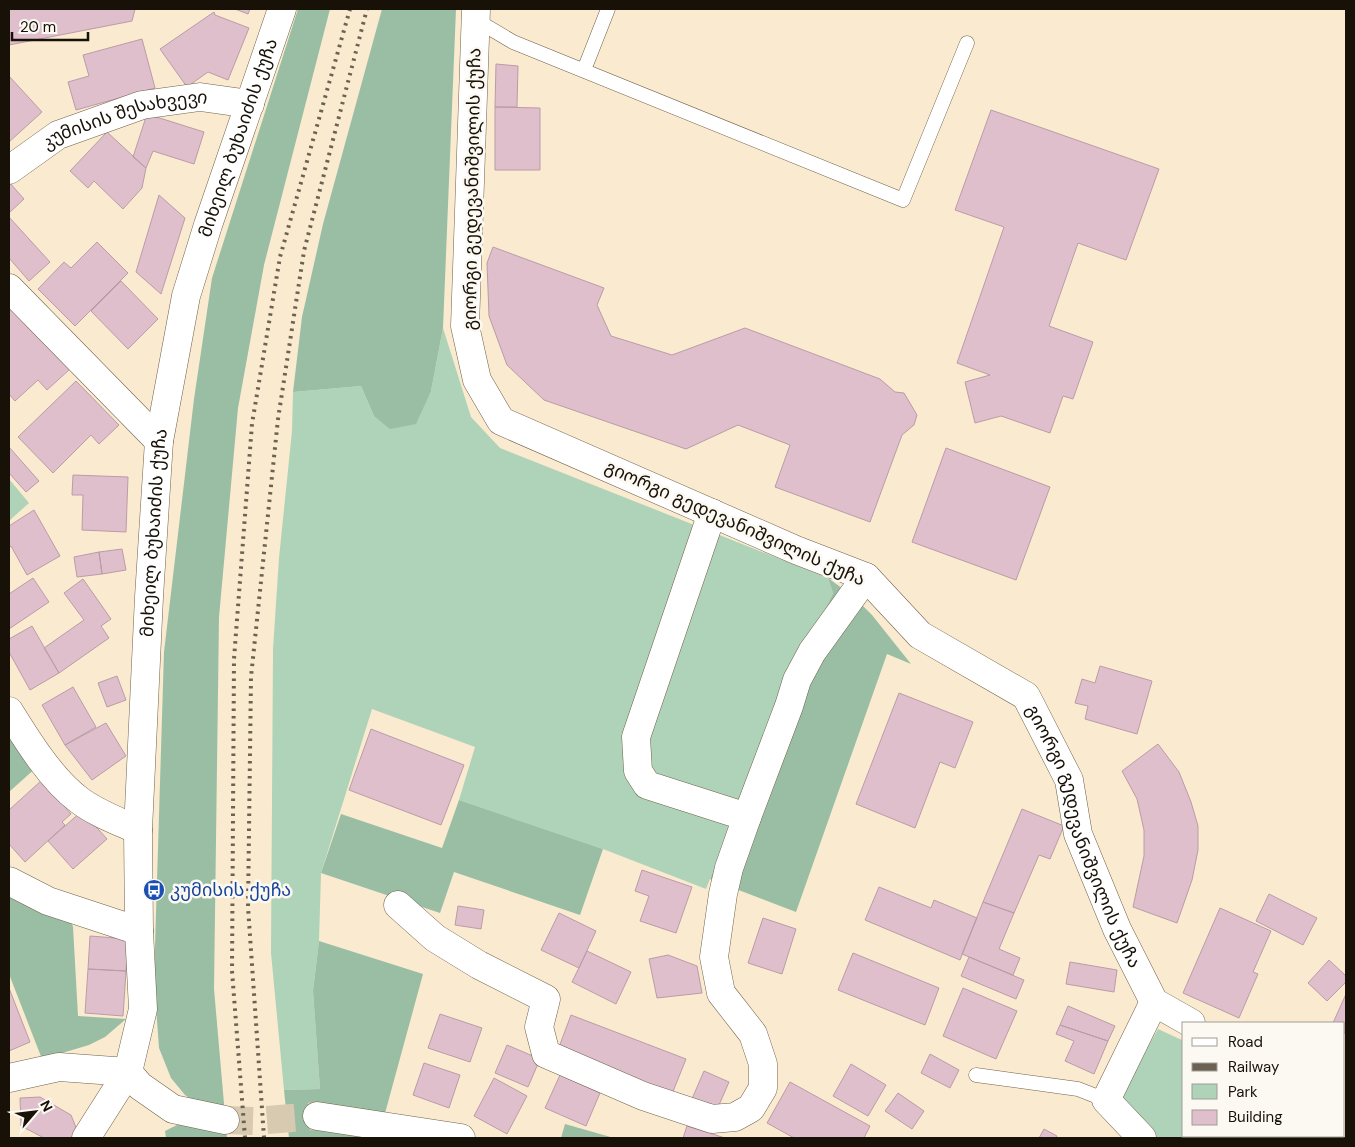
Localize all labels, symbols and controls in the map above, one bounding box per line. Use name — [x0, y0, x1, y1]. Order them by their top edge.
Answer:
scale bar — [12, 10, 89, 42]
text: 20 m — [20, 17, 56, 37]
street label: მიხეილ ბუხაიძის ქუჩა — [193, 35, 283, 240]
street label: გიორგი გედევანიშვილის ქუჩა — [458, 47, 486, 331]
street label: კუმისის შესახვევი — [36, 85, 209, 155]
street label: მიხეილ ბუხაიძის ქუჩა — [135, 426, 173, 637]
street label: გიორგი გედევანიშვილის ქუჩა — [601, 455, 869, 591]
street label: გიორგი გედევანიშვილის ქუჩა — [1020, 700, 1147, 972]
bus stop icon: კუმისის ქუჩა — [142, 878, 166, 902]
place label: კუმისის ქუჩა — [170, 878, 291, 902]
legend — [1182, 1022, 1345, 1137]
text: Road — [1228, 1032, 1263, 1052]
text: Railway — [1228, 1057, 1280, 1077]
text: Park — [1228, 1082, 1258, 1102]
north arrow — [10, 1087, 60, 1137]
text: N — [36, 1097, 57, 1115]
text: Building — [1228, 1107, 1283, 1127]

